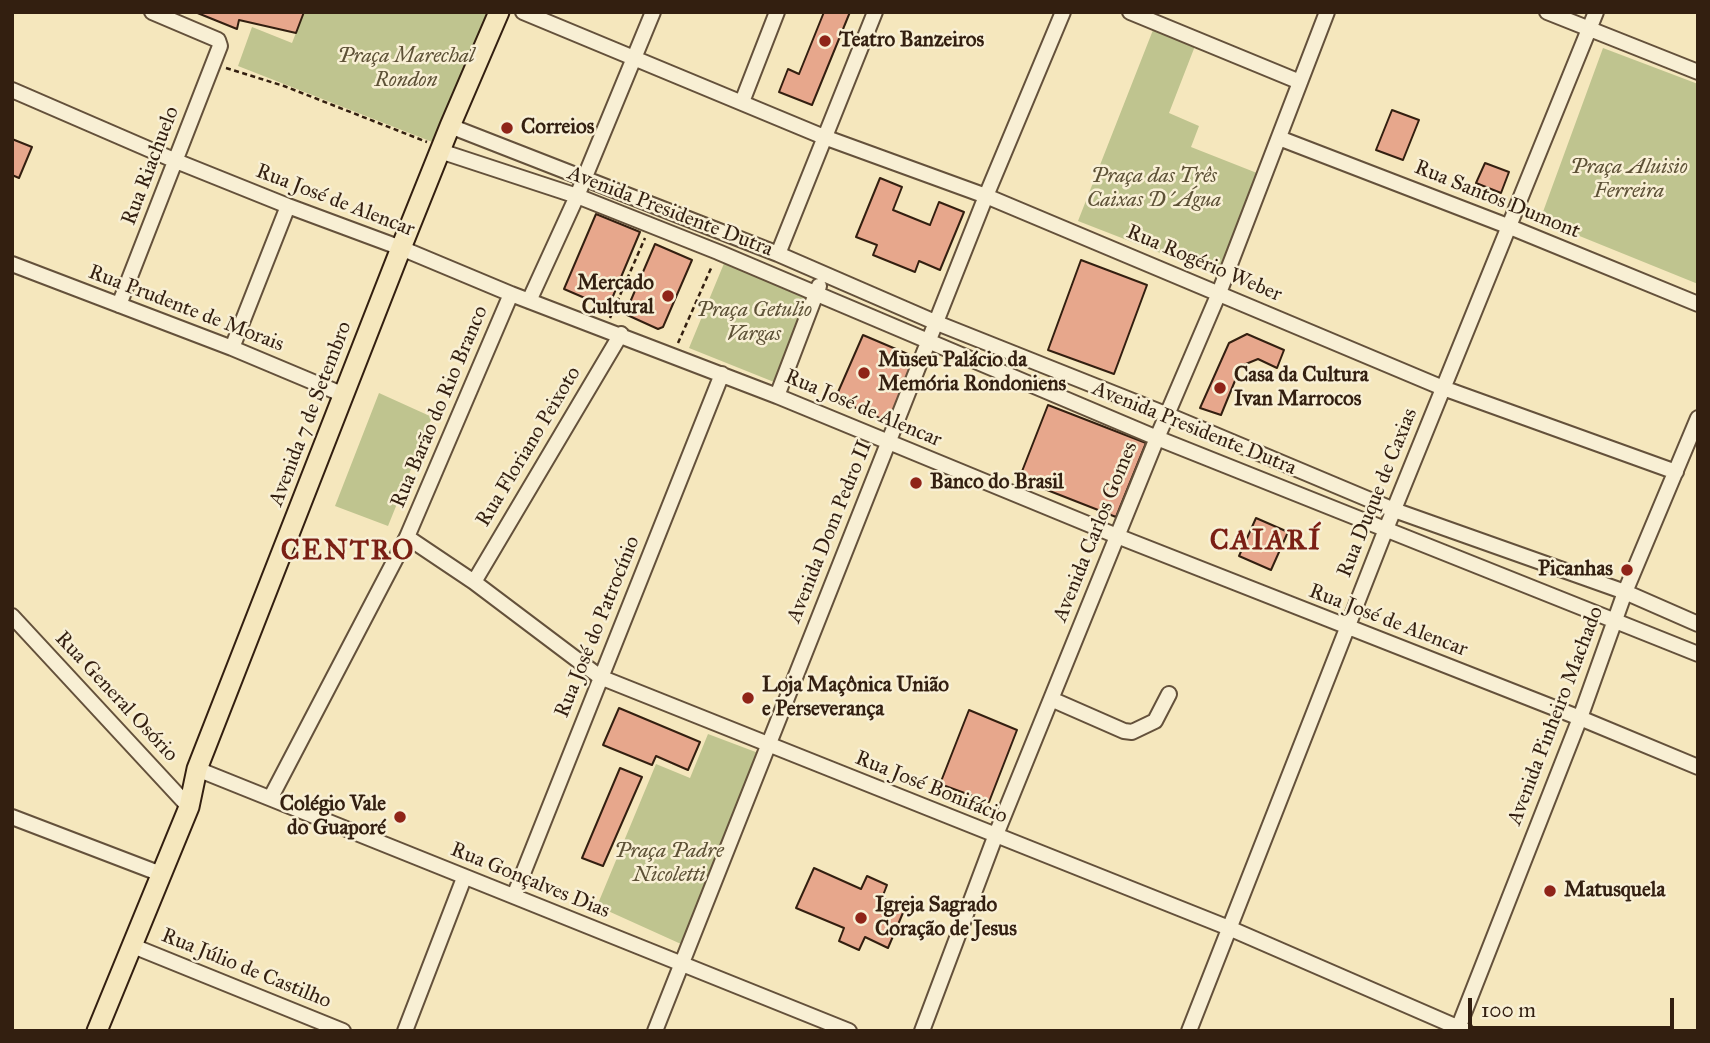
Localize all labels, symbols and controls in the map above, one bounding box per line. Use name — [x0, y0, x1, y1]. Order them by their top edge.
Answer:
place label: Teatro Banzeiros — [839, 28, 984, 54]
marker: Teatro Banzeiros — [817, 33, 833, 49]
park label: Praça Marechal Rondon — [337, 44, 475, 94]
street label: Rua Riachuelo — [117, 103, 185, 229]
place label: Correios — [521, 115, 594, 141]
marker: Correios — [499, 120, 515, 136]
street label: Rua Santos Dumont — [1410, 155, 1584, 245]
park label: Praça Aluisio Ferreira — [1570, 155, 1688, 205]
street label: Rua José de Alencar — [252, 159, 418, 243]
street label: Avenida Presidente Dutra — [564, 161, 776, 263]
park label: Praça das Três Caixas D´Água — [1087, 164, 1221, 214]
street label: Rua Rogério Weber — [1122, 220, 1286, 308]
street label: Rua Prudente de Morais — [85, 260, 287, 358]
place label: Mercado Cultural — [577, 271, 654, 321]
marker: Mercado Cultural — [660, 288, 676, 304]
park label: Praça Getulio Vargas — [696, 298, 812, 348]
street label: Rua Barão do Rio Branco — [386, 302, 494, 512]
street label: Avenida 7 de Setembro — [264, 318, 358, 510]
place label: Museu Palácio da Memória Rondoniens — [878, 348, 1066, 398]
street label: Rua Floriano Peixoto — [471, 362, 587, 532]
place label: Casa da Cultura Ivan Marrocos — [1234, 363, 1369, 413]
street label: Rua José de Alencar — [781, 365, 945, 453]
marker: Museu Palácio da Memória Rondoniens — [856, 365, 872, 381]
street label: Avenida Presidente Dutra — [1088, 377, 1300, 481]
marker: Casa da Cultura Ivan Marrocos — [1212, 380, 1228, 396]
street label: Rua Duque de Caxias — [1333, 405, 1423, 581]
street label: Avenida Dom Pedro II — [782, 437, 878, 627]
street label: Avenida Carlos Gomes — [1048, 438, 1144, 626]
place label: Banco do Brasil — [930, 470, 1064, 496]
marker: Banco do Brasil — [908, 475, 924, 491]
district label: CAIARÍ — [1210, 525, 1322, 559]
street label: Rua José do Patrocínio — [550, 533, 646, 721]
district label: CENTRO — [281, 535, 415, 569]
place label: Picanhas — [1538, 557, 1613, 583]
marker: Picanhas — [1619, 562, 1635, 578]
street label: Rua José de Alencar — [1305, 579, 1471, 663]
street label: Avenida Pinheiro Machado — [1503, 603, 1609, 829]
street label: Rua General Osório — [49, 627, 183, 767]
place label: Loja Maçônica União e Perseverança — [762, 673, 949, 723]
marker: Loja Maçônica União e Perseverança — [740, 690, 756, 706]
street label: Rua José Bonifácio — [851, 746, 1011, 830]
place label: Colégio Vale do Guaporé — [280, 792, 386, 842]
marker: Colégio Vale do Guaporé — [392, 809, 408, 825]
street label: Rua Gonçalves Dias — [447, 838, 613, 924]
park label: Praça Padre Nicoletti — [614, 839, 724, 889]
place label: Matusquela — [1564, 878, 1665, 904]
marker: Matusquela — [1542, 883, 1558, 899]
place label: Igreja Sagrado Coração de Jesus — [875, 893, 1017, 943]
marker: Igreja Sagrado Coração de Jesus — [853, 910, 869, 926]
street label: Rua Júlio de Castilho — [157, 923, 335, 1015]
scale bar — [1472, 984, 1678, 1028]
text: 100 m — [1481, 997, 1536, 1023]

